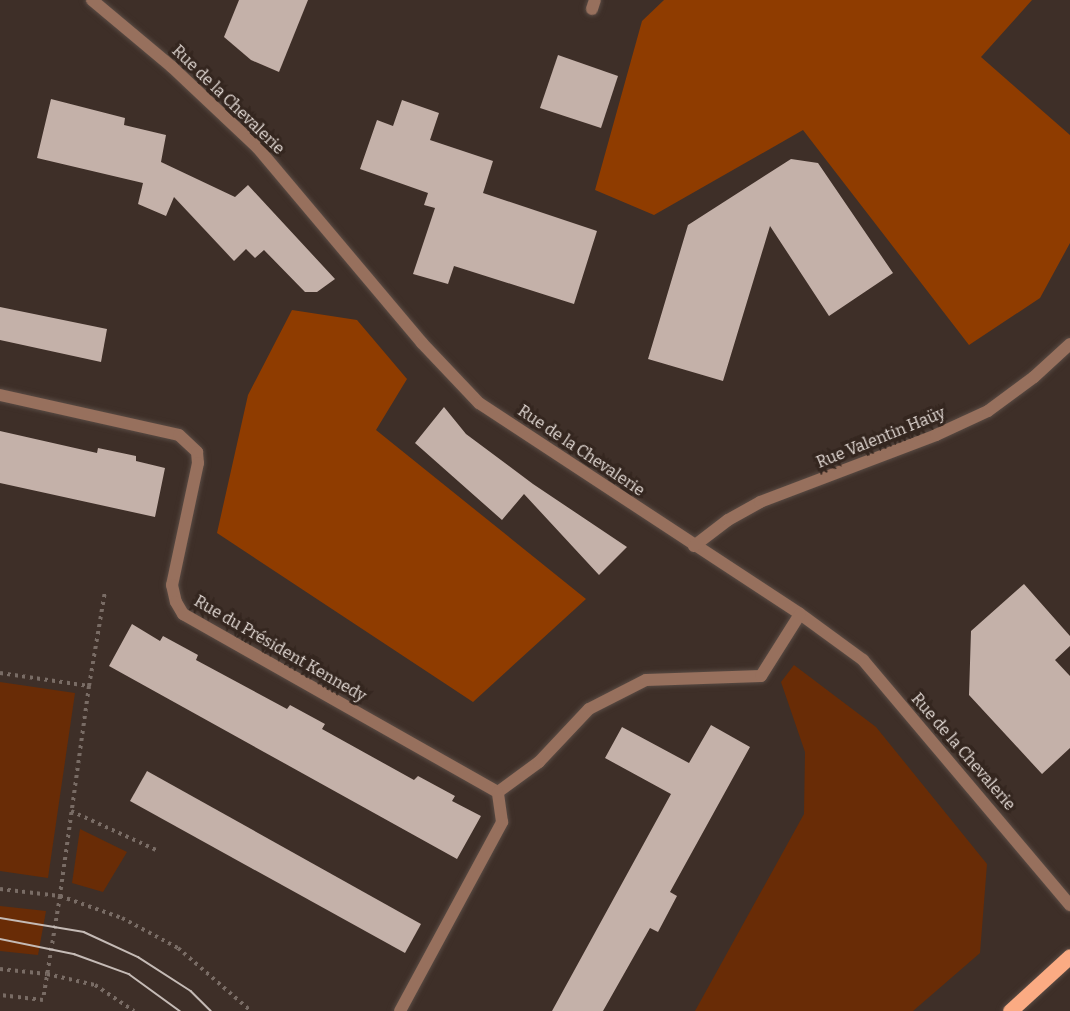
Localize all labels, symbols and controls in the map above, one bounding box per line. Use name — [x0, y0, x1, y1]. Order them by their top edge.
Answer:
street label: Rue de la Chevalerie — [168, 41, 288, 159]
street label: Rue de la Chevalerie — [514, 401, 648, 501]
street label: Rue Valentin Haüy — [814, 403, 948, 473]
street label: Rue du Président Kennedy — [191, 592, 369, 706]
street label: Rue de la Chevalerie — [907, 690, 1019, 814]

